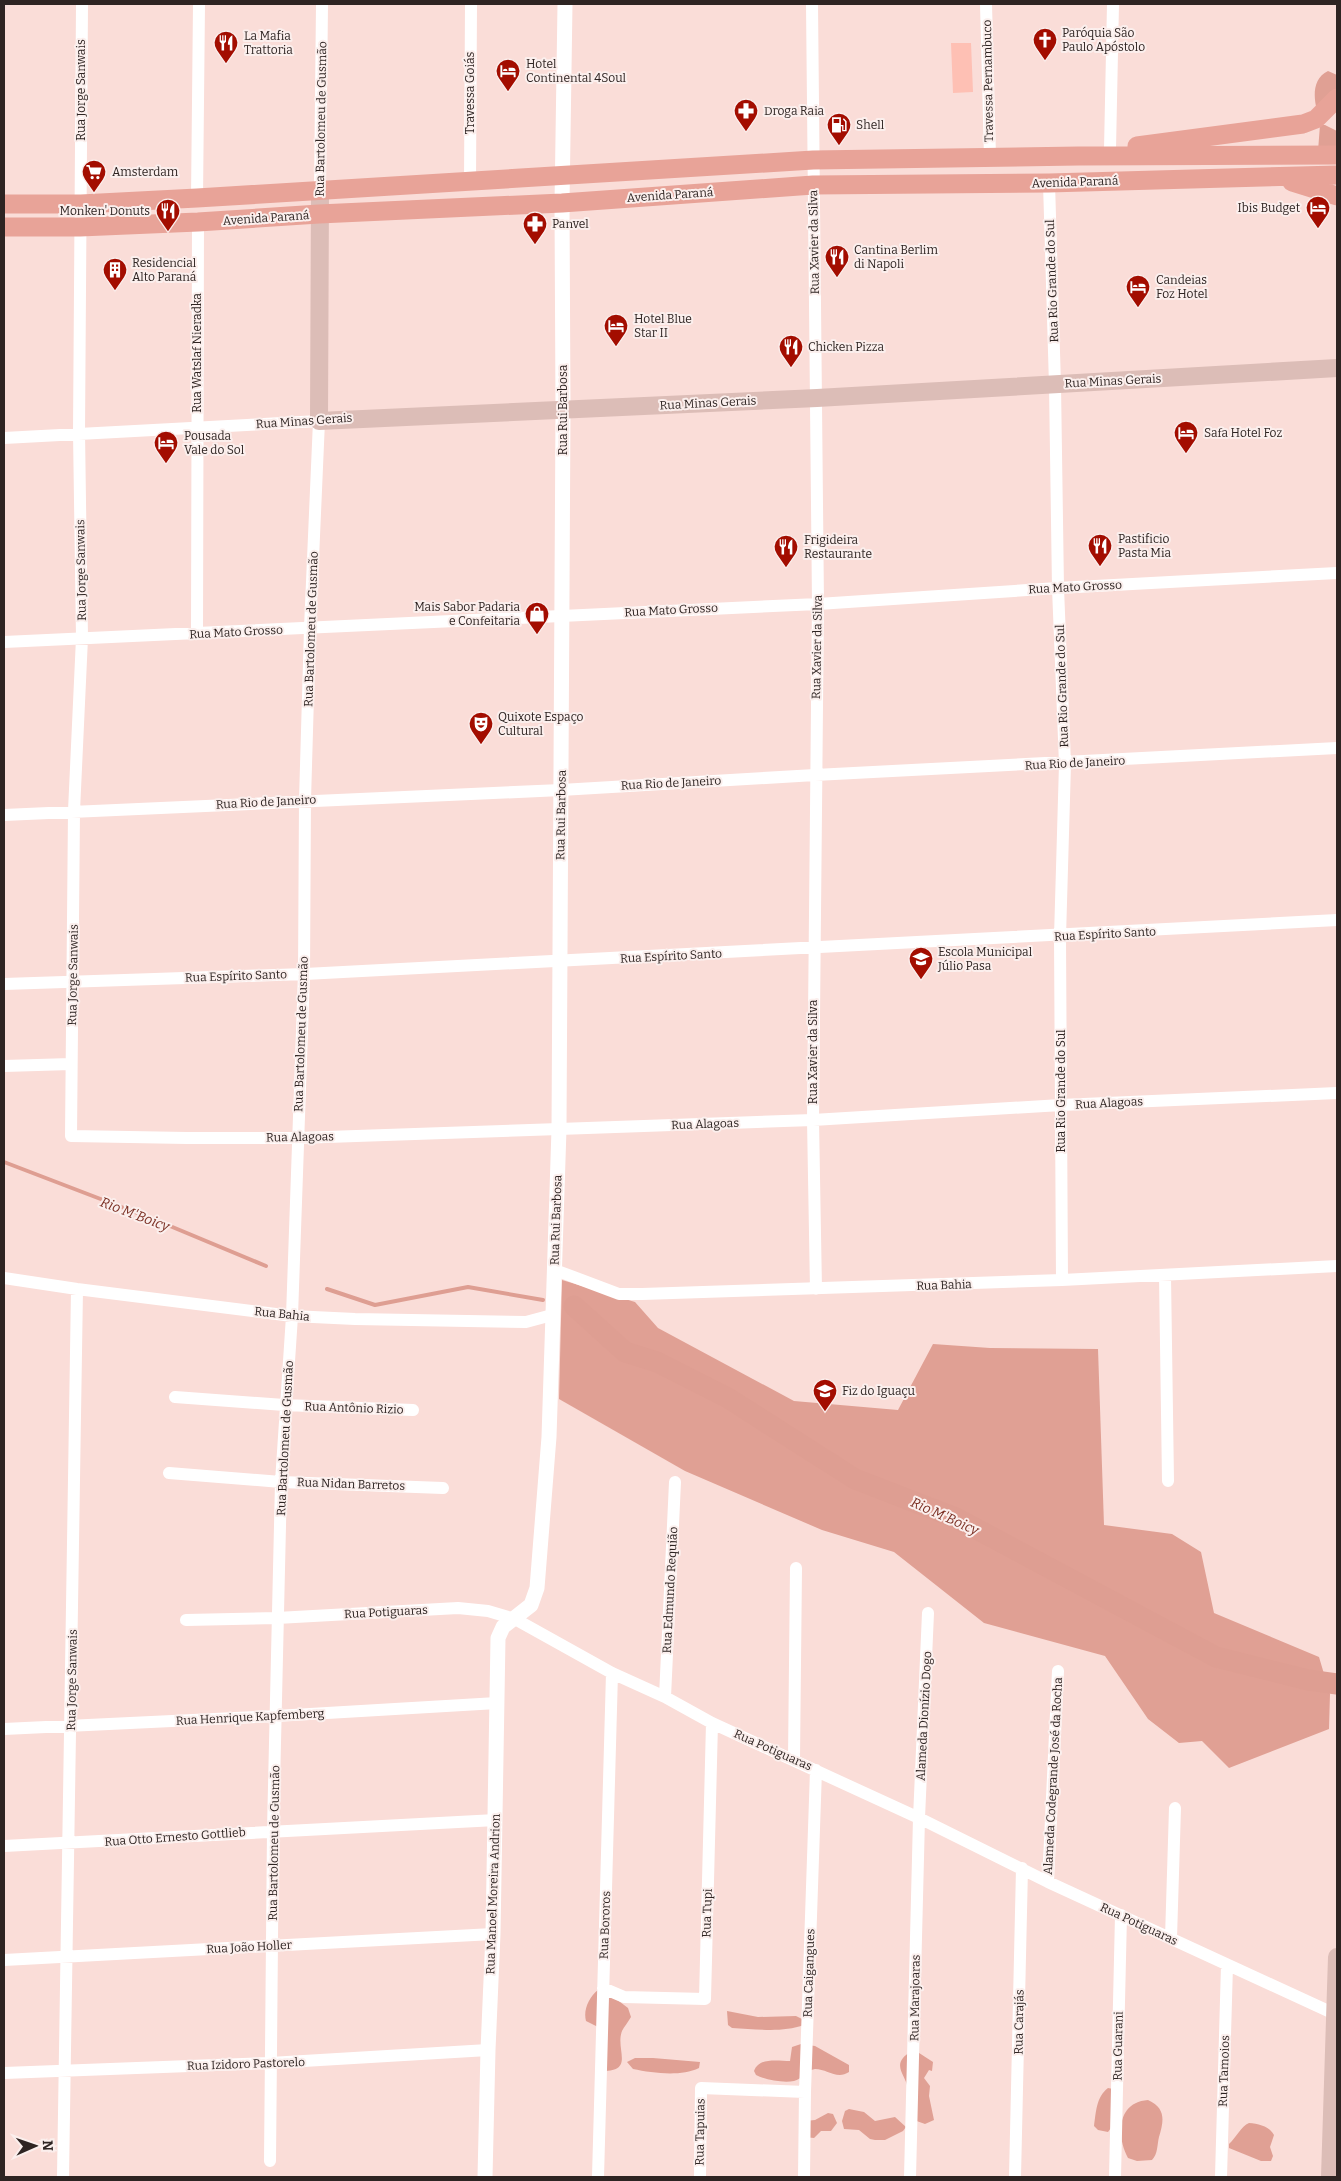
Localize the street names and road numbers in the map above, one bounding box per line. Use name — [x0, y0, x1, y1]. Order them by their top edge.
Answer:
street label: Travessa Pernambuco — [980, 20, 996, 142]
street label: Rua Jorge Sanwais — [74, 39, 88, 141]
street label: Rua Bartolomeu de Gusmão — [313, 41, 329, 197]
street label: Travessa Goiás — [463, 52, 477, 134]
street label: Avenida Paraná — [1031, 173, 1119, 191]
street label: Avenida Paraná — [626, 185, 714, 205]
street label: Rua Xavier da Silva — [806, 189, 822, 294]
street label: Avenida Paraná — [222, 208, 310, 228]
street label: Rua Rio Grande do Sul — [1043, 219, 1061, 343]
street label: Rua Watslaf Nieradka — [190, 293, 204, 413]
street label: Rua Rui Barbosa — [556, 364, 570, 455]
street label: Rua Minas Gerais — [1064, 371, 1162, 391]
street label: Rua Minas Gerais — [659, 393, 757, 413]
street label: Rua Minas Gerais — [255, 411, 353, 431]
street label: Rua Jorge Sanwais — [73, 519, 89, 621]
street label: Rua Bartolomeu de Gusmão — [301, 551, 321, 707]
street label: Rua Mato Grosso — [1028, 578, 1122, 596]
street label: Rua Xavier da Silva — [809, 594, 825, 699]
street label: Rua Mato Grosso — [624, 601, 718, 619]
street label: Rua Mato Grosso — [189, 623, 283, 641]
street label: Rua Rio Grande do Sul — [1053, 624, 1071, 748]
street label: Rua Rio de Janeiro — [1024, 753, 1126, 773]
street label: Rua Rui Barbosa — [553, 769, 569, 860]
street label: Rua Rio de Janeiro — [620, 773, 722, 793]
street label: Rua Rio de Janeiro — [215, 792, 317, 812]
street label: Rua Jorge Sanwais — [65, 924, 81, 1026]
street label: Rua Espírito Santo — [1054, 924, 1156, 944]
street label: Rua Espírito Santo — [620, 946, 722, 966]
street label: Rua Bartolomeu de Gusmão — [291, 956, 311, 1112]
street label: Rua Espírito Santo — [185, 967, 287, 985]
street label: Rua Xavier da Silva — [806, 999, 820, 1104]
street label: Rua Rio Grande do Sul — [1054, 1029, 1068, 1153]
street label: Rua Alagoas — [1075, 1094, 1144, 1112]
street label: Rua Alagoas — [671, 1116, 740, 1132]
street label: Rua Alagoas — [266, 1129, 334, 1145]
street label: Rua Rui Barbosa — [547, 1174, 565, 1265]
street label: Rua Bahia — [916, 1277, 972, 1293]
street label: Rua Bahia — [254, 1304, 311, 1324]
street label: Rua Bartolomeu de Gusmão — [274, 1360, 296, 1516]
street label: Rua Antônio Rizio — [304, 1399, 404, 1417]
street label: Rua Nidan Barretos — [297, 1475, 406, 1493]
street label: Rua Edmundo Requião — [660, 1526, 680, 1654]
street label: Rua Potiguaras — [344, 1603, 428, 1621]
street label: Rua Jorge Sanwais — [64, 1629, 80, 1731]
street label: Alameda Dionízio Dogo — [914, 1651, 934, 1781]
street label: Alameda Codegrande José da Rocha — [1041, 1676, 1065, 1875]
street label: Rua Henrique Kapfemberg — [175, 1706, 325, 1728]
street label: Rua Potiguaras — [732, 1727, 814, 1774]
street label: Rua Bartolomeu de Gusmão — [266, 1765, 282, 1921]
street label: Rua Manoel Moreira Andrion — [483, 1813, 503, 1975]
street label: Rua Otto Ernesto Gottlieb — [104, 1825, 246, 1849]
street label: Rua Tupi — [699, 1888, 715, 1938]
street label: Rua Bororos — [597, 1890, 613, 1959]
street label: Rua Potiguaras — [1098, 1900, 1180, 1948]
street label: Rua Caigangues — [800, 1928, 818, 2018]
street label: Rua João Holler — [206, 1938, 293, 1956]
street label: Rua Marajoaras — [907, 1954, 923, 2041]
street label: Rua Carajás — [1011, 1989, 1027, 2055]
street label: Rua Guarani — [1110, 2011, 1126, 2081]
street label: Rua Tamoios — [1216, 2035, 1232, 2107]
street label: Rua Izidoro Pastorelo — [187, 2055, 305, 2073]
street label: Rua Tapuias — [692, 2098, 708, 2166]

